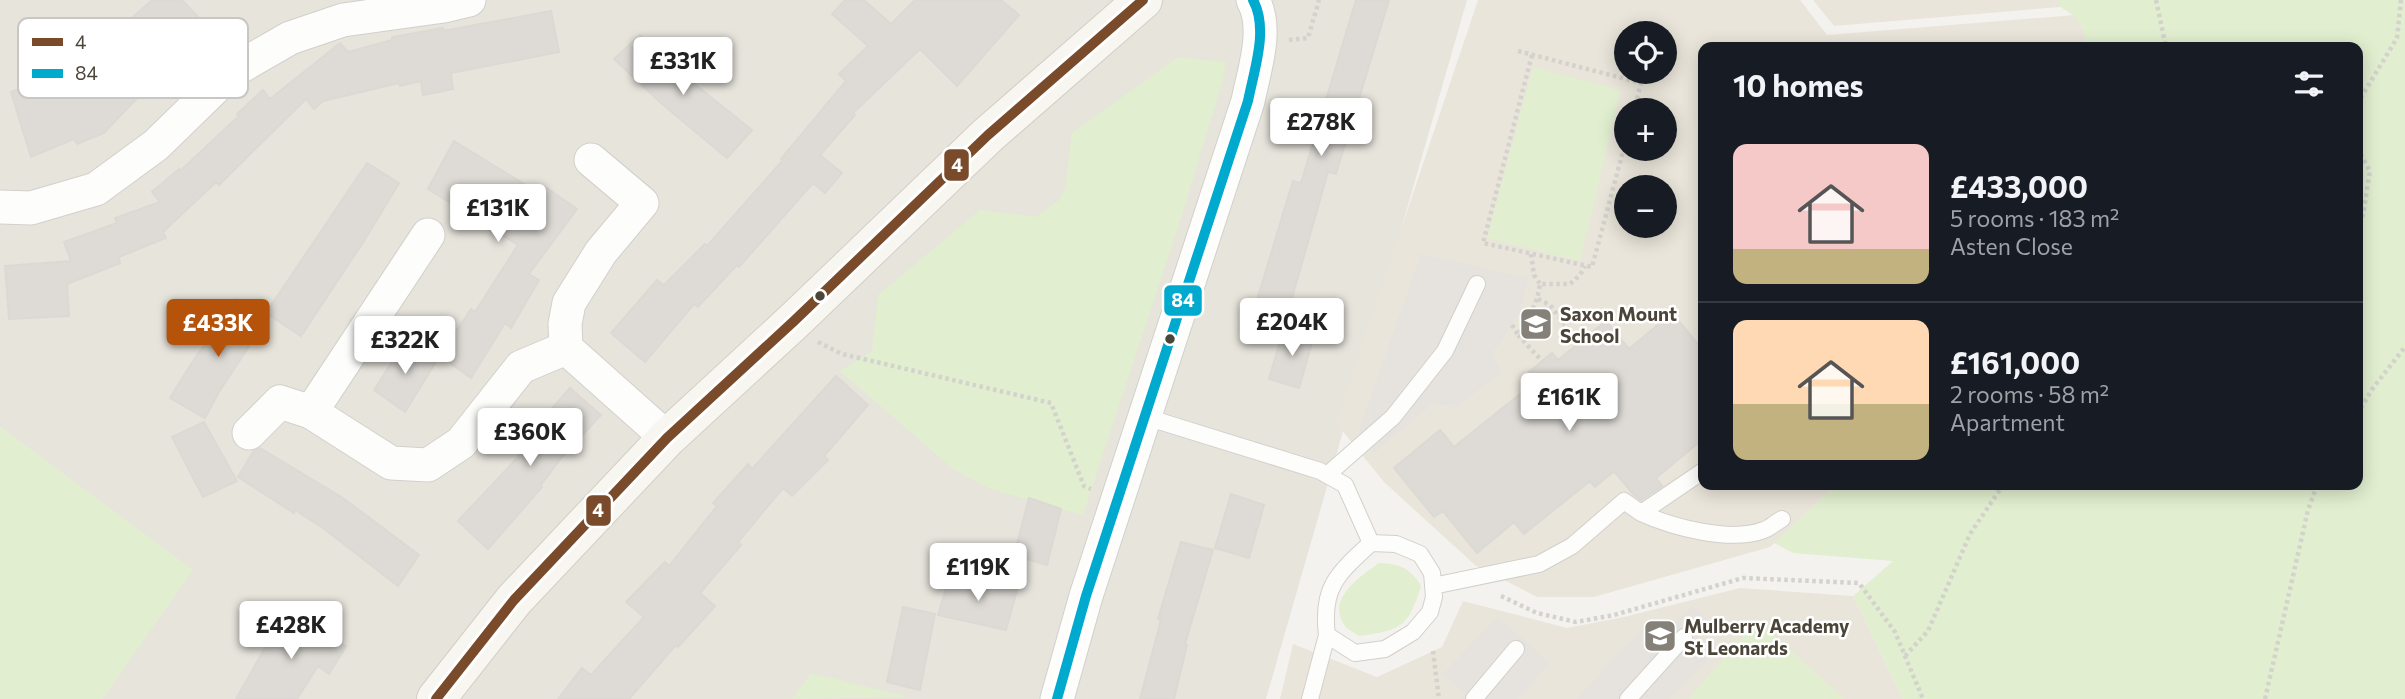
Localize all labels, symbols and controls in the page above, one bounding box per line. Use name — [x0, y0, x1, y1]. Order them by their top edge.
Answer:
legend — [18, 18, 248, 98]
map controls — [1614, 21, 1677, 238]
button: locate — [1614, 21, 1677, 84]
text: 4 — [75, 30, 86, 53]
pin: £331K — [634, 38, 732, 97]
text: £331K — [649, 46, 717, 74]
text: 84 — [75, 61, 98, 84]
icon: filters — [2290, 65, 2328, 103]
text: 10 homes — [1733, 66, 1863, 103]
button: + — [1614, 98, 1677, 161]
pin: £278K — [1272, 99, 1370, 158]
text: £278K — [1286, 107, 1356, 135]
line badge: 4 — [943, 148, 970, 182]
text: 4 — [951, 153, 963, 176]
text: £433,000 — [1950, 167, 2088, 204]
icon: home — [1789, 172, 1873, 256]
button: − — [1614, 175, 1677, 238]
pin: £131K — [449, 184, 547, 244]
text: £131K — [466, 193, 530, 221]
text: 5 rooms · 183 m² — [1950, 204, 2119, 232]
text: Asten Close — [1950, 232, 2073, 260]
line badge: 84 — [1163, 284, 1203, 317]
text: 84 — [1171, 288, 1195, 311]
unlabelled marker — [813, 289, 827, 303]
pin: £204K — [1243, 298, 1341, 358]
pin: £433K — [169, 300, 267, 359]
place label: Saxon Mount School — [1560, 302, 1677, 347]
school or university icon: Saxon Mount School — [1517, 305, 1555, 343]
text: £204K — [1256, 307, 1328, 335]
text: £433K — [183, 308, 253, 336]
pin: £322K — [356, 316, 454, 376]
text: £322K — [370, 325, 440, 353]
unlabelled marker — [1163, 332, 1177, 346]
text: £161,000 — [1950, 343, 2080, 380]
icon: home — [1789, 348, 1873, 432]
pin: £161K — [1520, 374, 1618, 433]
text: 2 rooms · 58 m² — [1950, 380, 2109, 408]
text: £161K — [1537, 382, 1601, 410]
pin: £360K — [481, 408, 579, 468]
text: Apartment — [1950, 408, 2065, 436]
text: £360K — [494, 417, 566, 445]
line badge: 4 — [585, 494, 612, 527]
text: 4 — [592, 498, 604, 521]
pin: £119K — [929, 544, 1027, 603]
text: £119K — [946, 552, 1010, 580]
pin: £428K — [242, 602, 340, 661]
text: £428K — [255, 610, 327, 638]
place label: Mulberry Academy St Leonards — [1684, 614, 1850, 659]
school or university icon: Mulberry Academy St Leonards — [1641, 617, 1679, 655]

